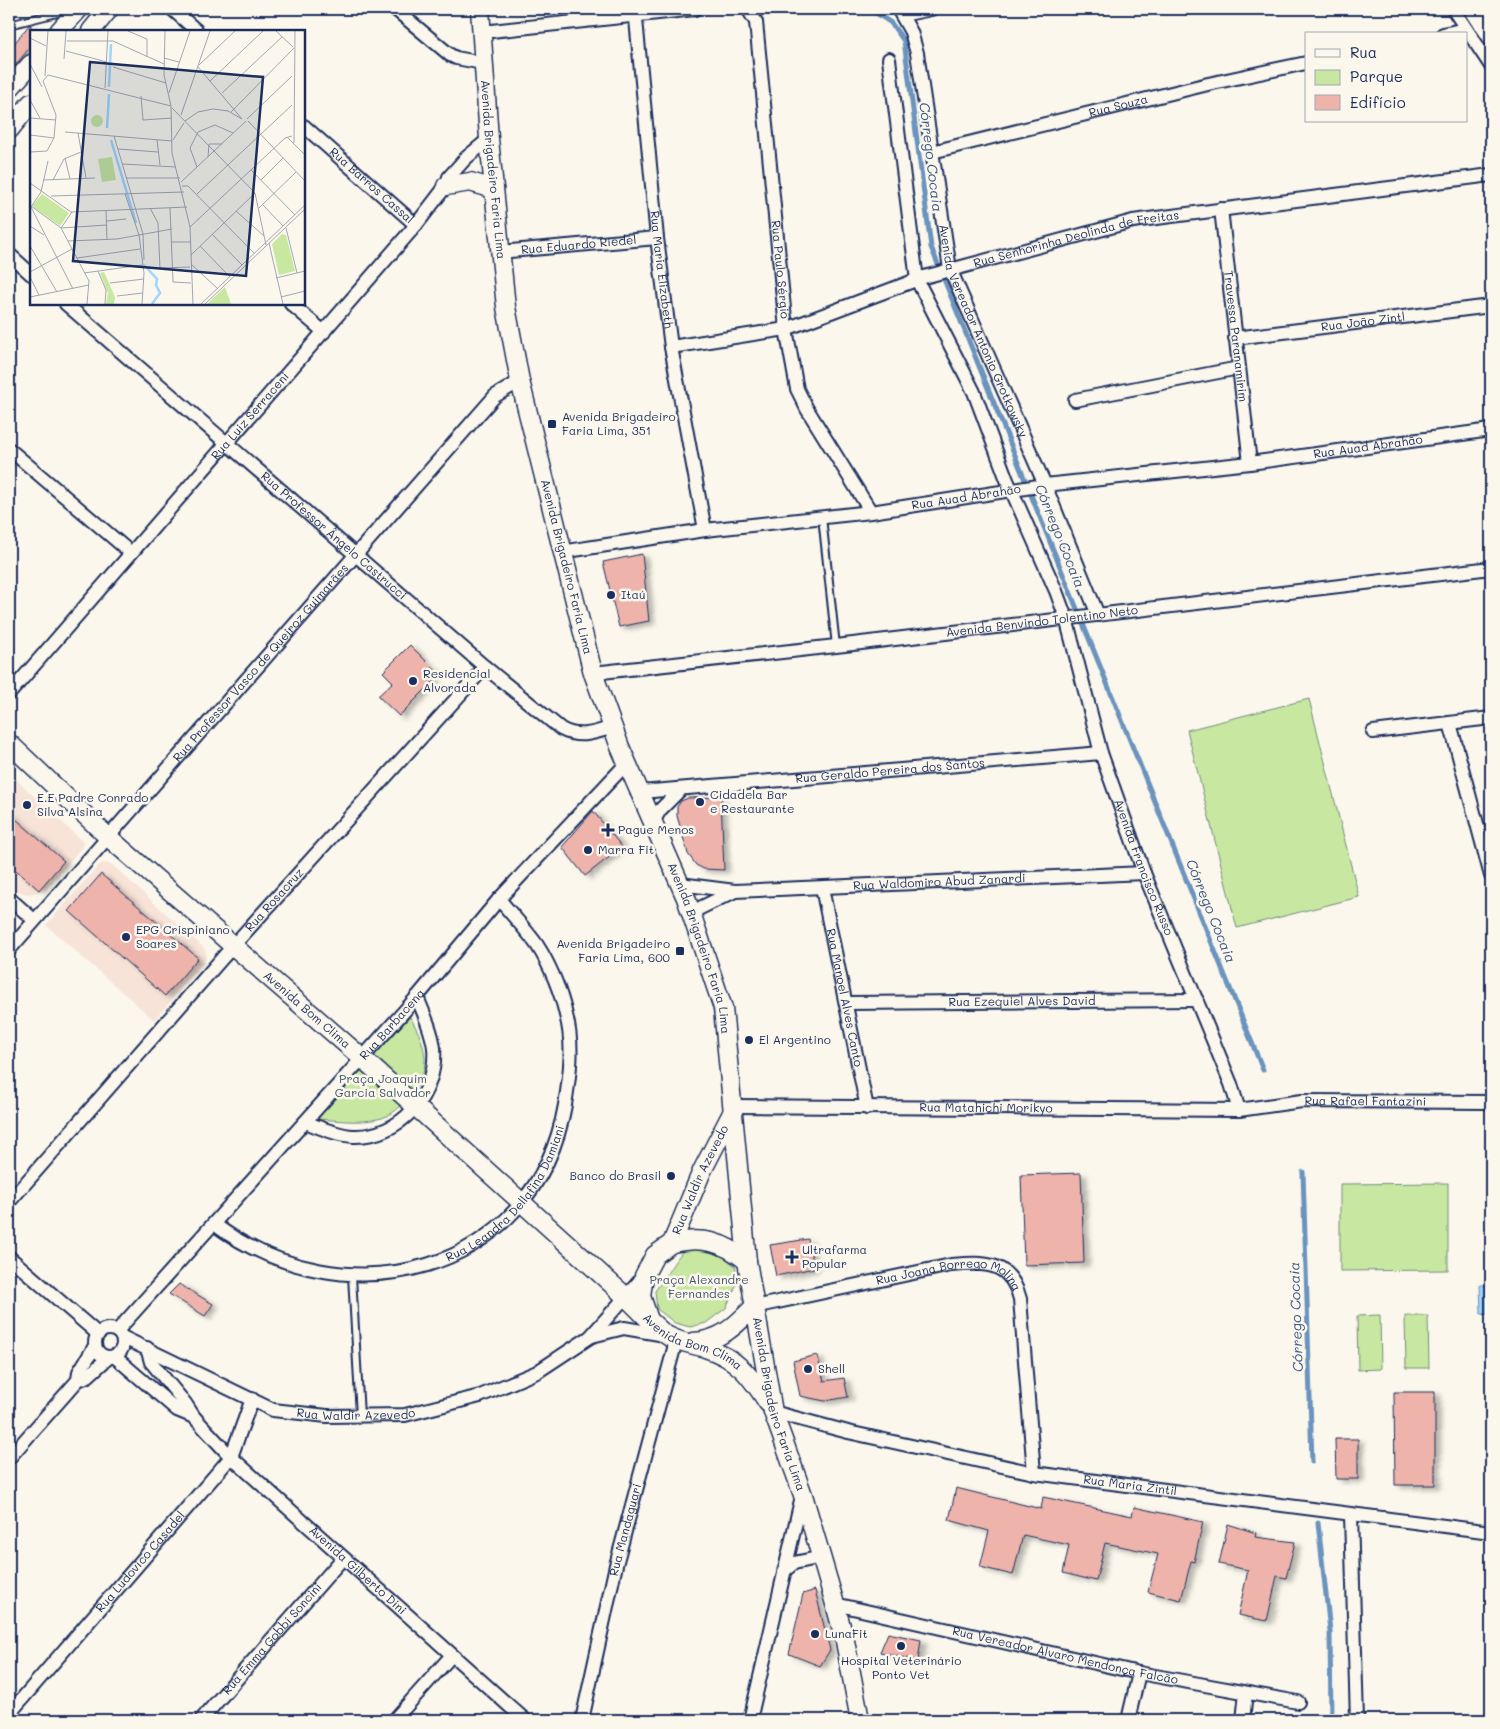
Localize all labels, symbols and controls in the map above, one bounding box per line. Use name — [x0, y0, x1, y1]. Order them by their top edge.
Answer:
inset map — [30, 30, 305, 305]
legend — [1305, 32, 1468, 122]
text: Rua — [1350, 42, 1377, 62]
text: Parque — [1350, 66, 1403, 86]
street label: Avenida Brigadeiro Faria Lima — [478, 79, 510, 260]
street label: Rua Souza — [1087, 90, 1149, 120]
text: Edifício — [1350, 92, 1406, 112]
water label: Córrego Cocaia — [915, 101, 948, 213]
street label: Rua Barros Cassal — [326, 143, 418, 227]
street label: Rua Senhorinha Deolinda de Freitas — [971, 206, 1180, 270]
street label: Rua Maria Elizabeth — [647, 210, 678, 330]
street label: Rua Paulo Sérgio — [768, 219, 794, 320]
street label: Avenida Vereador Antonio Grotkowsky — [936, 223, 1032, 440]
street label: Rua Eduardo Riedel — [520, 231, 637, 257]
street label: Travessa Paranamirim — [1221, 270, 1252, 403]
street label: Rua João Zintl — [1320, 308, 1406, 334]
street label: Rua Luiz Serraceni — [207, 368, 292, 463]
place label: Avenida Brigadeiro Faria Lima, 351 — [562, 408, 676, 438]
marker: Avenida Brigadeiro Faria Lima, 351 — [546, 418, 558, 430]
street label: Rua Auad Abrahão — [1312, 430, 1424, 461]
street label: Rua Professor Ângelo Castrucci — [258, 467, 410, 603]
street label: Avenida Brigadeiro Faria Lima — [538, 477, 597, 656]
street label: Rua Auad Abrahão — [910, 480, 1022, 513]
water label: Córrego Cocaia — [1031, 481, 1090, 590]
street label: Rua Professor Vasco de Queiroz Guimarães — [169, 560, 352, 765]
place label: Itaú — [621, 586, 646, 602]
marker: Itaú — [605, 589, 617, 601]
street label: Avenida Benvindo Tolentino Neto — [945, 601, 1139, 640]
place label: Residencial Alvorada — [423, 665, 491, 695]
marker: Residencial Alvorada — [407, 675, 419, 687]
street label: Rua Geraldo Pereira dos Santos — [795, 754, 985, 786]
place label: Cidadela Bar e Restaurante — [710, 786, 794, 816]
place label: E.E Padre Conrado Silva Alsina — [37, 789, 148, 819]
marker: Cidadela Bar e Restaurante — [694, 796, 706, 808]
street label: Avenida Francisco Russo — [1111, 797, 1178, 938]
marker: E.E Padre Conrado Silva Alsina — [21, 799, 33, 811]
place label: Pague Menos — [618, 821, 694, 837]
marker: Pague Menos — [602, 824, 614, 836]
place label: Marra Fit — [598, 841, 654, 857]
marker: Marra Fit — [582, 844, 594, 856]
water label: Córrego Cocaia — [1182, 856, 1241, 965]
street label: Avenida Brigadeiro Faria Lima — [664, 860, 734, 1034]
street label: Rua Rosacruz — [241, 864, 307, 934]
street label: Rua Waldomiro Abud Zanardi — [853, 869, 1026, 893]
place label: EPG Crispiniano Soares — [136, 921, 230, 951]
street label: Rua Manoel Alves Canto — [823, 927, 867, 1068]
marker: EPG Crispiniano Soares — [120, 931, 132, 943]
place label: Avenida Brigadeiro Faria Lima, 600 — [556, 935, 671, 965]
marker: Avenida Brigadeiro Faria Lima, 600 — [674, 945, 686, 957]
street label: Avenida Bom Clima — [261, 967, 354, 1052]
street label: Rua Barbacena — [355, 985, 428, 1063]
street label: Rua Ezequiel Alves David — [948, 992, 1096, 1009]
place label: El Argentino — [759, 1031, 831, 1047]
marker: El Argentino — [743, 1034, 755, 1046]
park label: Praça Joaquim Garcia Salvador — [335, 1070, 431, 1100]
street label: Rua Rafael Fantazini — [1305, 1092, 1426, 1109]
street label: Rua Matahichi Morikyo — [919, 1098, 1053, 1116]
street label: Rua Waldir Azevedo — [667, 1122, 731, 1237]
street label: Rua Leandra Dellafina Damiani — [443, 1124, 567, 1264]
place label: Banco do Brasil — [569, 1167, 661, 1183]
marker: Banco do Brasil — [665, 1170, 677, 1182]
place label: Ultrafarma Popular — [802, 1241, 867, 1271]
marker: Ultrafarma Popular — [786, 1251, 798, 1263]
street label: Rua Joana Borrego Molina — [874, 1255, 1025, 1293]
water label: Córrego Cocaia — [1284, 1262, 1307, 1372]
park label: Praça Alexandre Fernandes — [649, 1271, 749, 1301]
street label: Avenida Bom Clima — [640, 1309, 746, 1373]
street label: Avenida Brigadeiro Faria Lima — [750, 1315, 810, 1493]
place label: Shell — [818, 1360, 845, 1376]
marker: Shell — [802, 1363, 814, 1375]
street label: Rua Waldir Azevedo — [296, 1404, 417, 1423]
street label: Rua Maria Zintil — [1083, 1470, 1178, 1498]
street label: Rua Mandaguari — [605, 1482, 644, 1578]
street label: Rua Ludovico Casadel — [91, 1507, 188, 1615]
street label: Avenida Gilberto Dini — [306, 1522, 410, 1617]
street label: Rua Emma Gobbi Soncini — [218, 1579, 325, 1697]
street label: Rua Vereador Álvaro Mendonça Falcão — [951, 1622, 1180, 1687]
place label: LunaFit — [825, 1625, 868, 1641]
marker: LunaFit — [809, 1628, 821, 1640]
marker: Hospital Veterinário Ponto Vet — [895, 1640, 907, 1652]
place label: Hospital Veterinário Ponto Vet — [841, 1652, 961, 1682]

